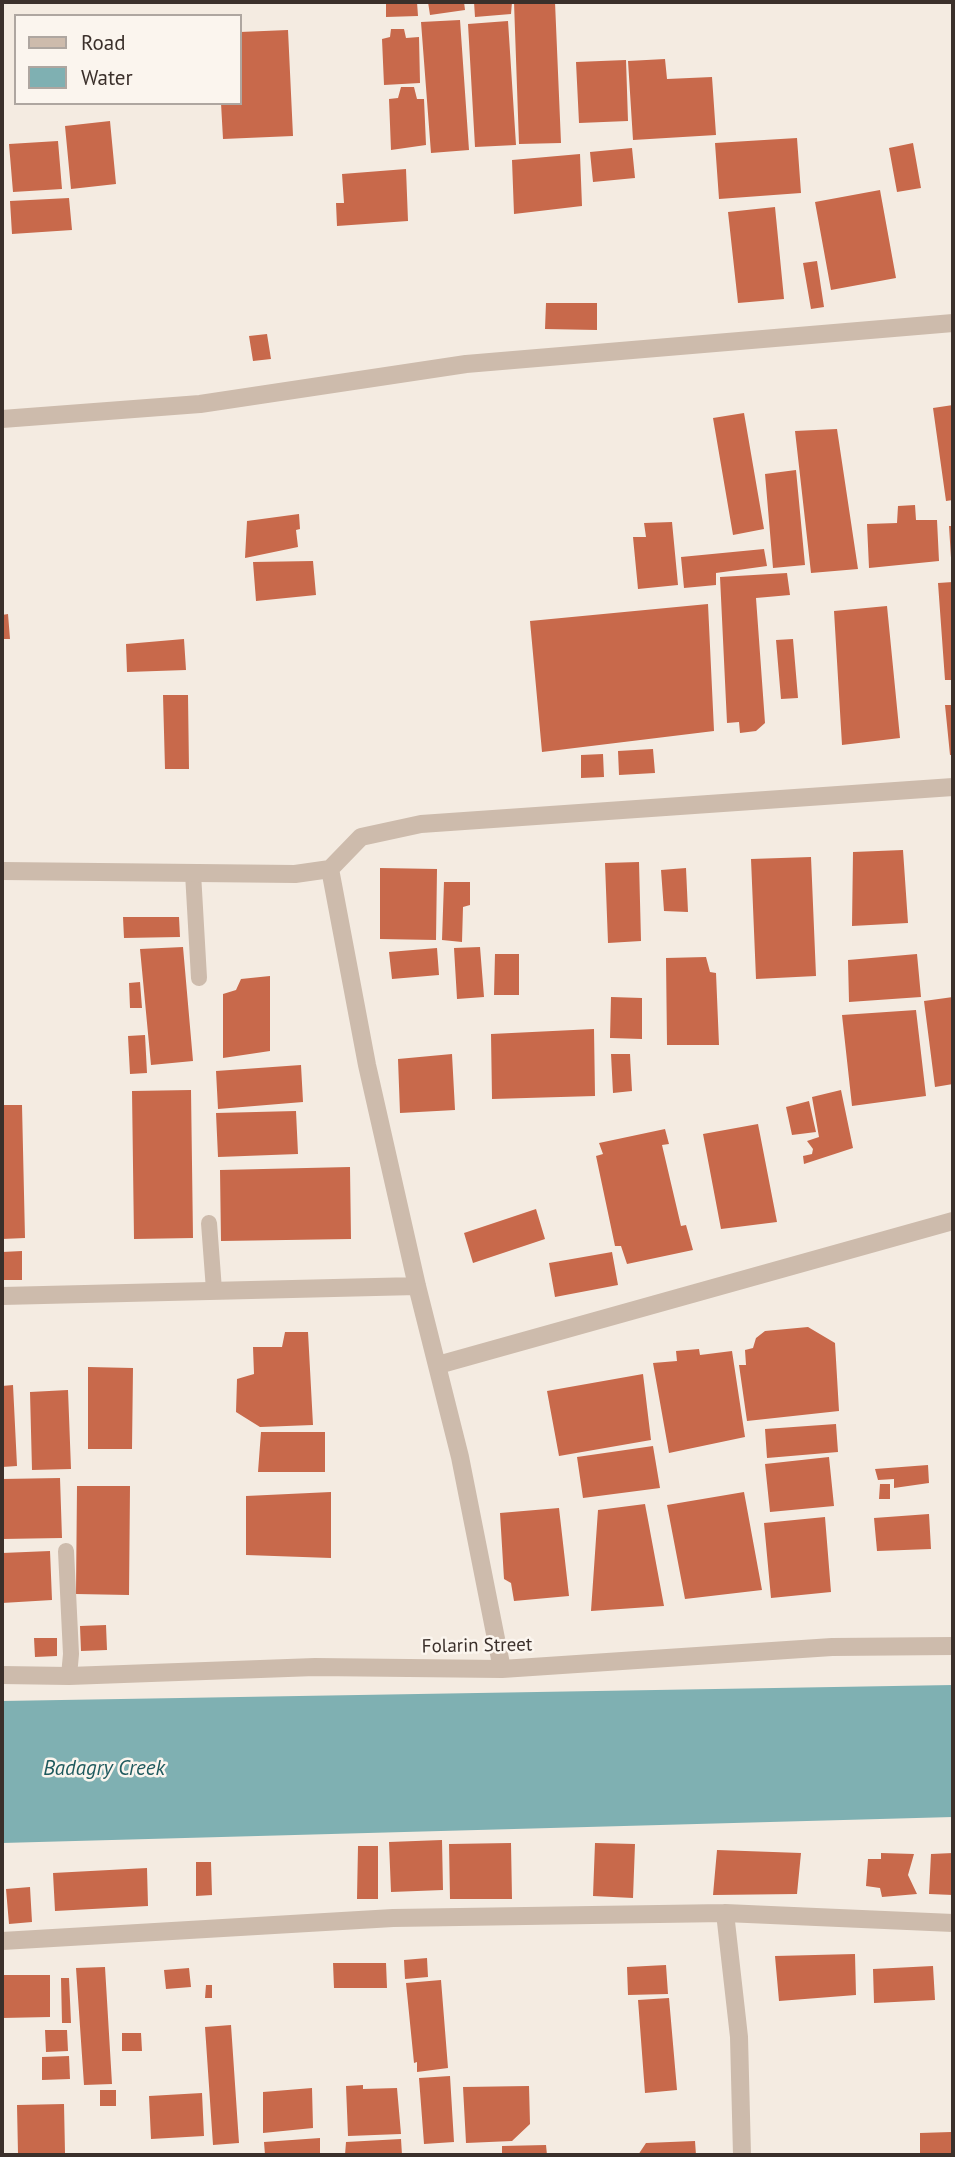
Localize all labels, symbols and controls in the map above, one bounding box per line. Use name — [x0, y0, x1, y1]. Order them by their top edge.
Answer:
legend — [14, 14, 242, 105]
text: Road — [81, 29, 125, 56]
text: Water — [81, 64, 133, 91]
street label: Folarin Street — [422, 1634, 532, 1658]
water label: Badagry Creek — [43, 1756, 165, 1782]

